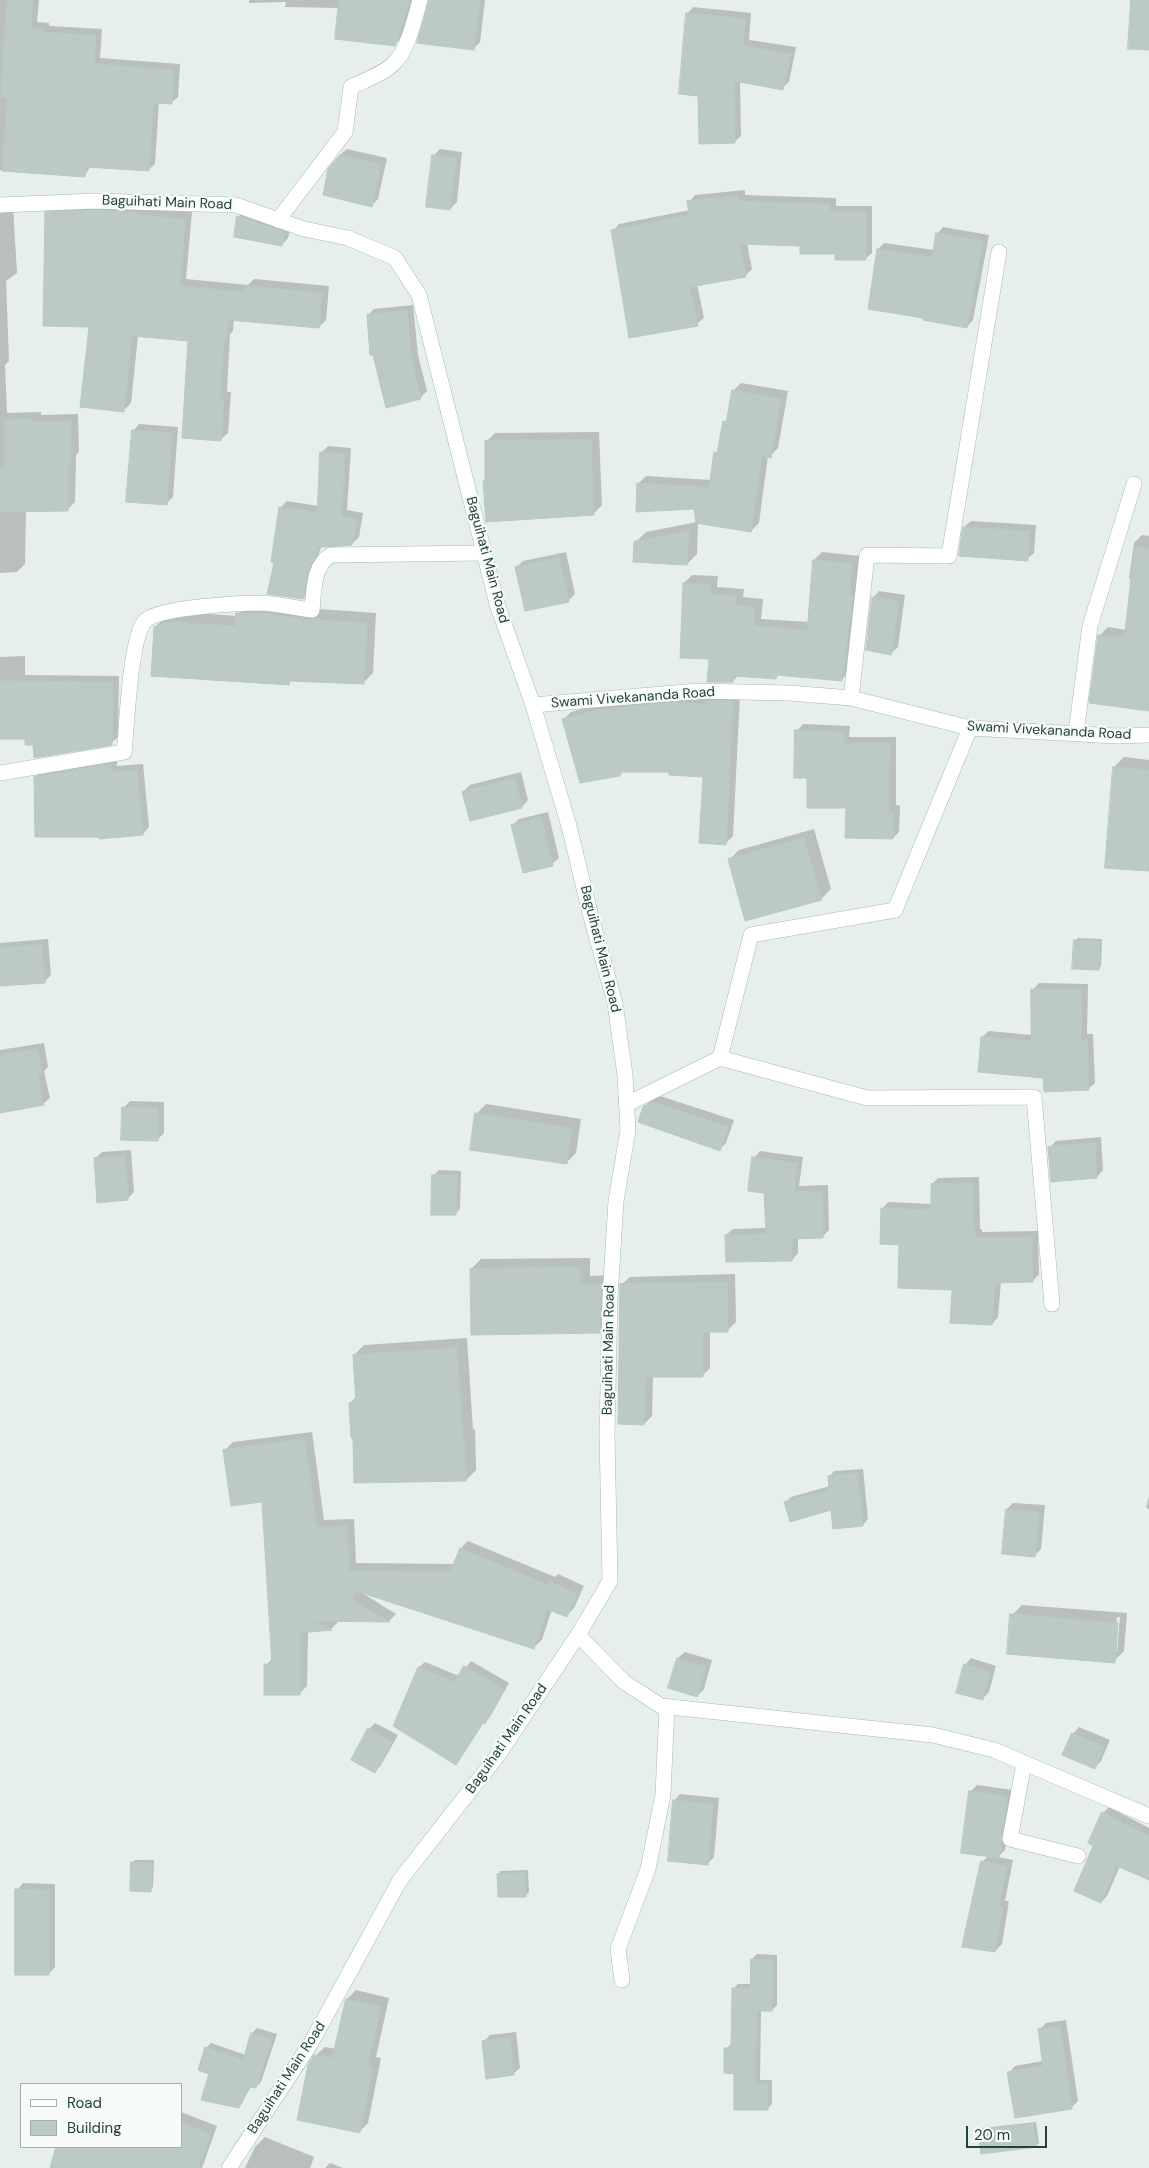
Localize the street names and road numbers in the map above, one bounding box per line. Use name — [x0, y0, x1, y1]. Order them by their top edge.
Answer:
street label: Baguihati Main Road — [102, 192, 232, 214]
street label: Baguihati Main Road — [462, 495, 512, 625]
street label: Swami Vivekananda Road — [550, 684, 716, 712]
street label: Swami Vivekananda Road — [966, 718, 1132, 744]
street label: Baguihati Main Road — [576, 884, 624, 1014]
street label: Baguihati Main Road — [599, 1285, 619, 1415]
street label: Baguihati Main Road — [463, 1681, 551, 1797]
street label: Baguihati Main Road — [244, 2019, 330, 2137]

